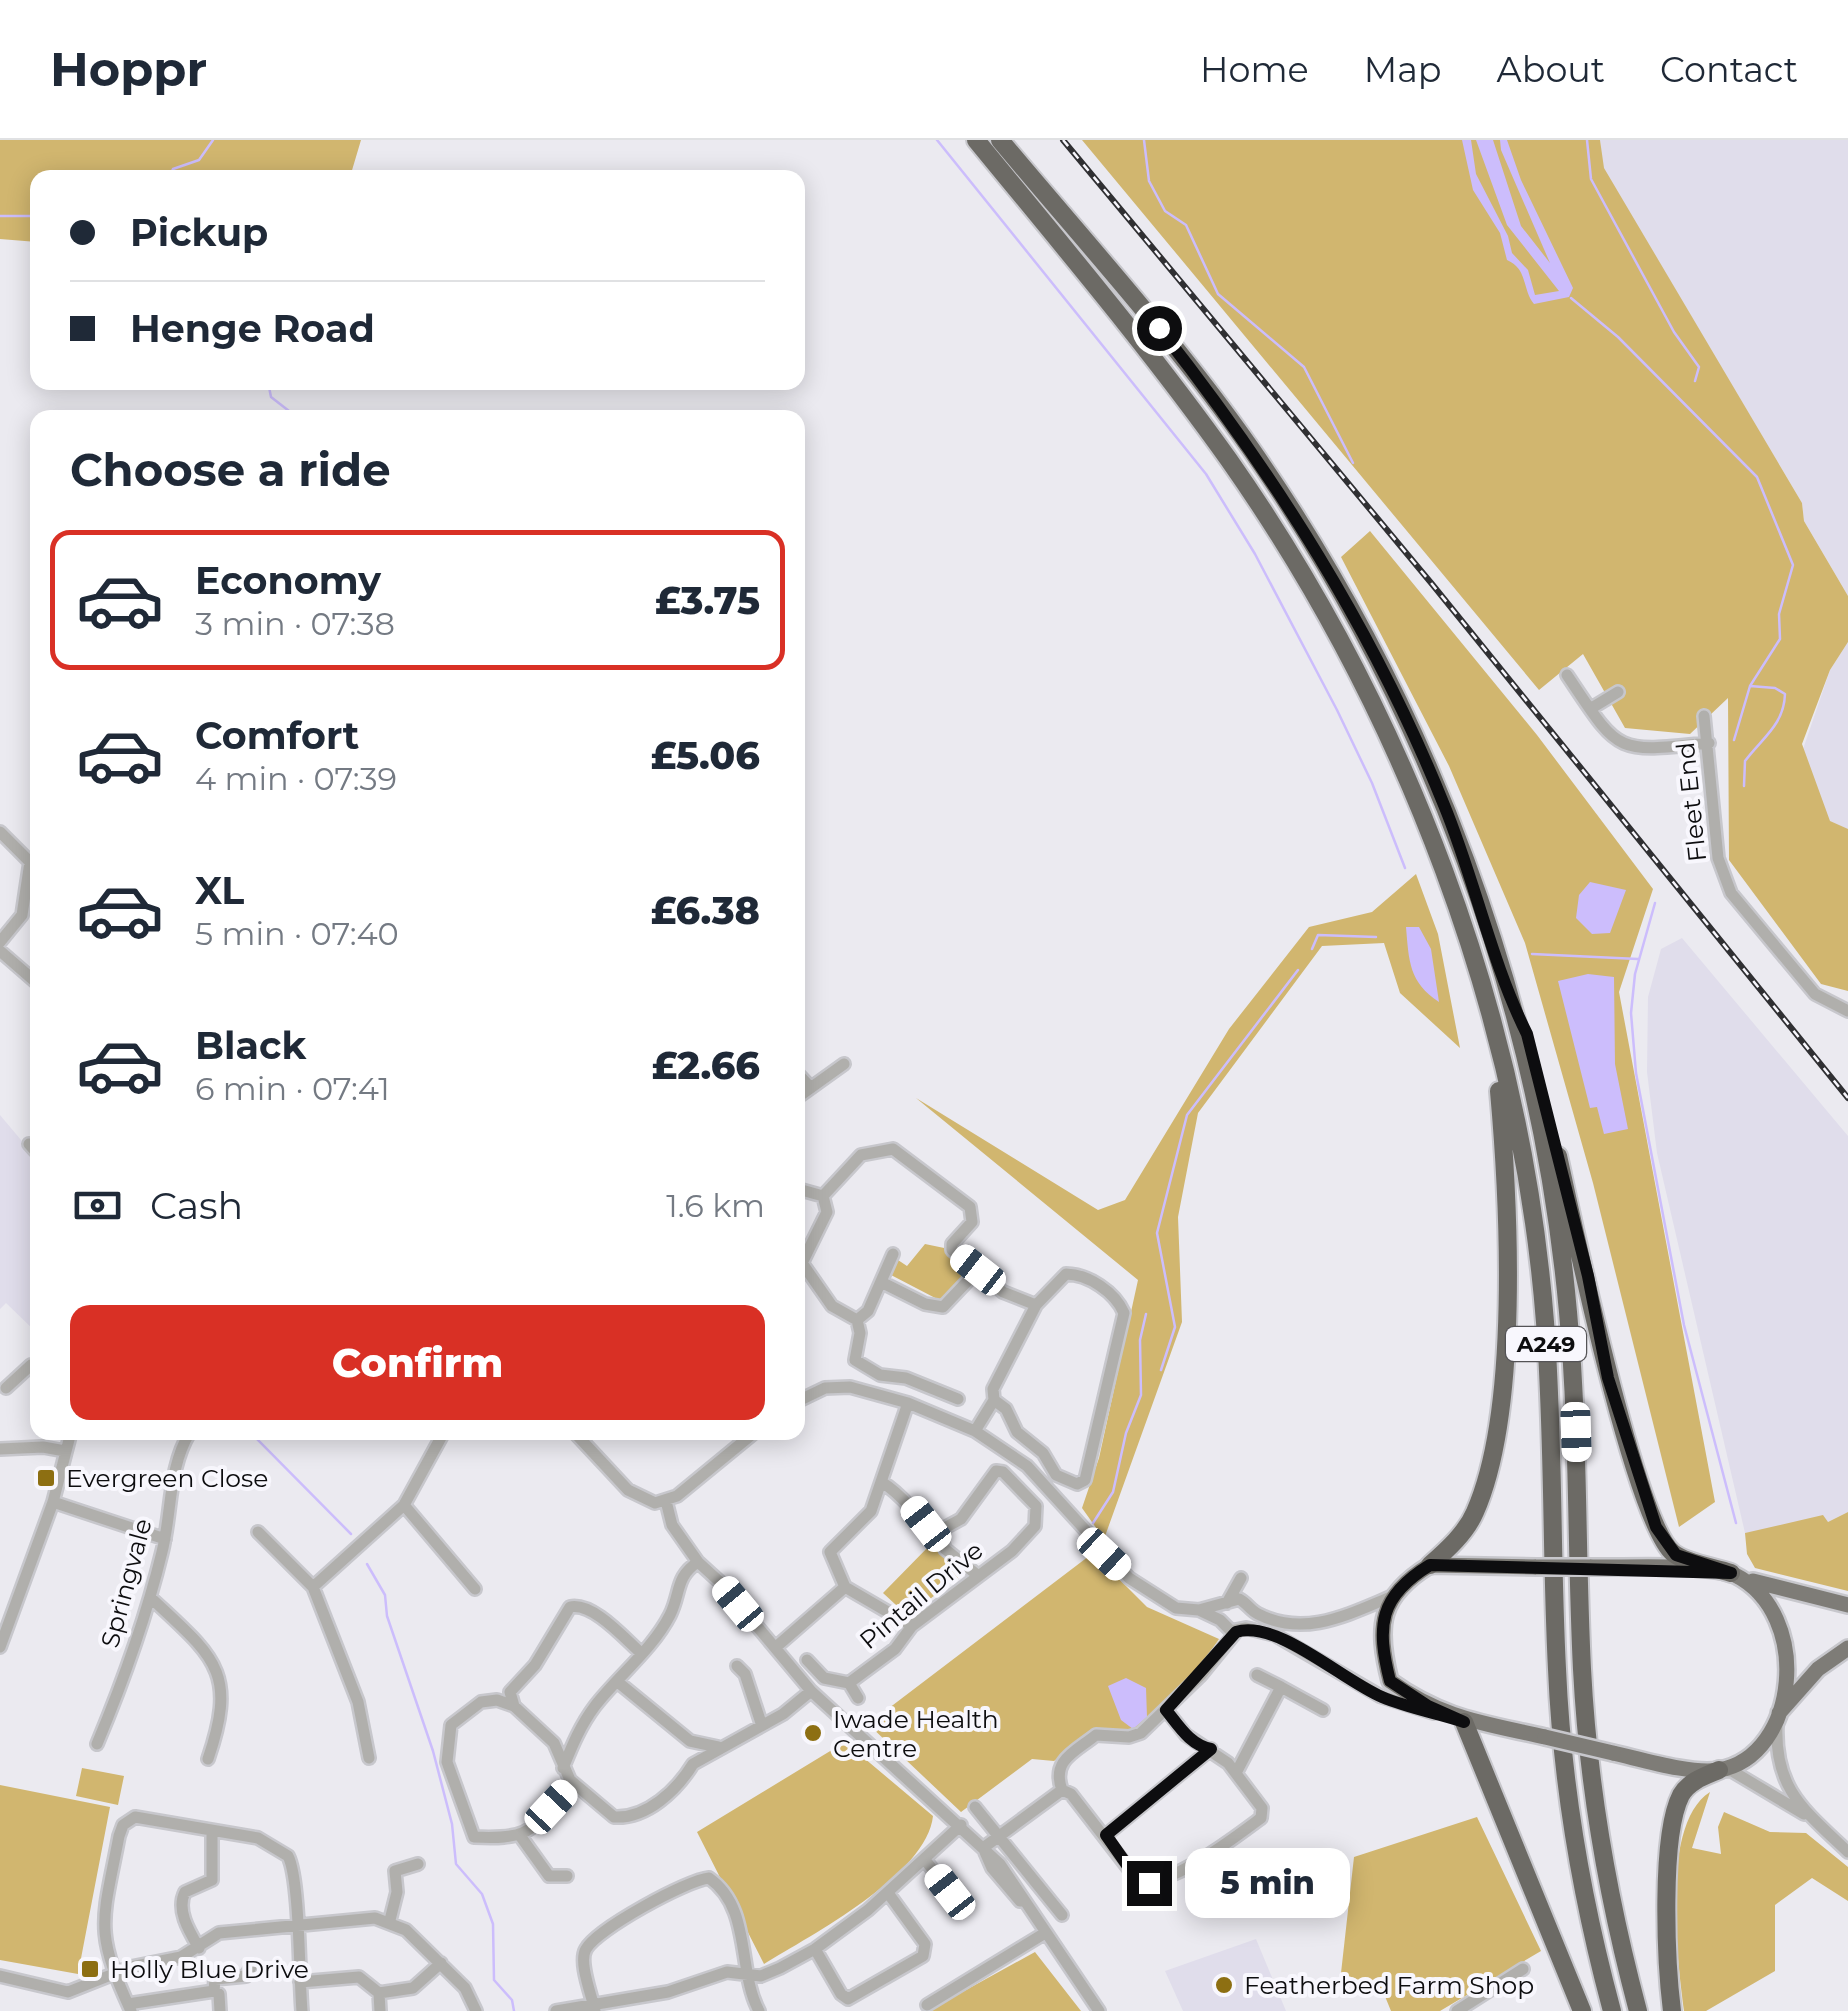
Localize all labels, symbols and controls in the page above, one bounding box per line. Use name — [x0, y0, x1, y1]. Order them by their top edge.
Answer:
text: Hoppr — [50, 40, 207, 98]
text: Home — [1200, 48, 1309, 91]
text: Map — [1364, 48, 1442, 91]
text: About — [1497, 48, 1605, 91]
text: Contact — [1660, 48, 1798, 91]
text: Pickup — [130, 209, 268, 256]
text: Henge Road — [130, 305, 375, 352]
route start — [1137, 306, 1182, 351]
text: Choose a ride — [70, 442, 391, 497]
icon: car — [75, 555, 165, 645]
text: Economy — [195, 557, 381, 604]
text: £3.75 — [655, 577, 760, 624]
text: 3 min · 07:38 — [195, 604, 395, 643]
icon: car — [75, 710, 165, 800]
text: Comfort — [195, 712, 359, 759]
text: £5.06 — [651, 732, 760, 779]
street label: Fleet End — [1670, 741, 1712, 863]
text: 4 min · 07:39 — [195, 759, 397, 798]
icon: car — [75, 865, 165, 955]
text: XL — [195, 867, 244, 914]
text: £6.38 — [651, 887, 760, 934]
text: 5 min · 07:40 — [195, 914, 399, 953]
icon: car — [75, 1020, 165, 1110]
text: Black — [195, 1022, 306, 1069]
text: £2.66 — [652, 1042, 760, 1089]
text: 6 min · 07:41 — [195, 1069, 390, 1108]
icon: cash — [70, 1178, 125, 1233]
text: Cash — [150, 1182, 243, 1229]
text: 1.6 km — [666, 1186, 765, 1225]
car — [945, 1240, 1011, 1300]
button: Confirm — [70, 1305, 765, 1420]
road number: A249 — [1506, 1327, 1586, 1361]
car — [1560, 1401, 1592, 1463]
place label: Evergreen Close — [66, 1463, 268, 1493]
marker: Evergreen Close — [35, 1467, 57, 1489]
car — [896, 1491, 956, 1557]
street label: Springvale — [94, 1515, 158, 1651]
car — [1072, 1523, 1136, 1585]
street label: Pintail Drive — [853, 1535, 989, 1655]
car — [707, 1571, 769, 1637]
place label: Iwade Health Centre — [833, 1704, 999, 1763]
marker: Iwade Health Centre — [802, 1722, 824, 1744]
car — [520, 1775, 582, 1839]
callout: 5 min — [1184, 1848, 1349, 1918]
car — [920, 1859, 980, 1925]
route end — [1127, 1861, 1172, 1906]
text: 5 min — [1220, 1863, 1315, 1902]
place label: Holly Blue Drive — [110, 1954, 309, 1984]
marker: Holly Blue Drive — [79, 1958, 101, 1980]
place label: Featherbed Farm Shop — [1244, 1970, 1534, 2000]
marker: Featherbed Farm Shop — [1213, 1974, 1235, 1996]

